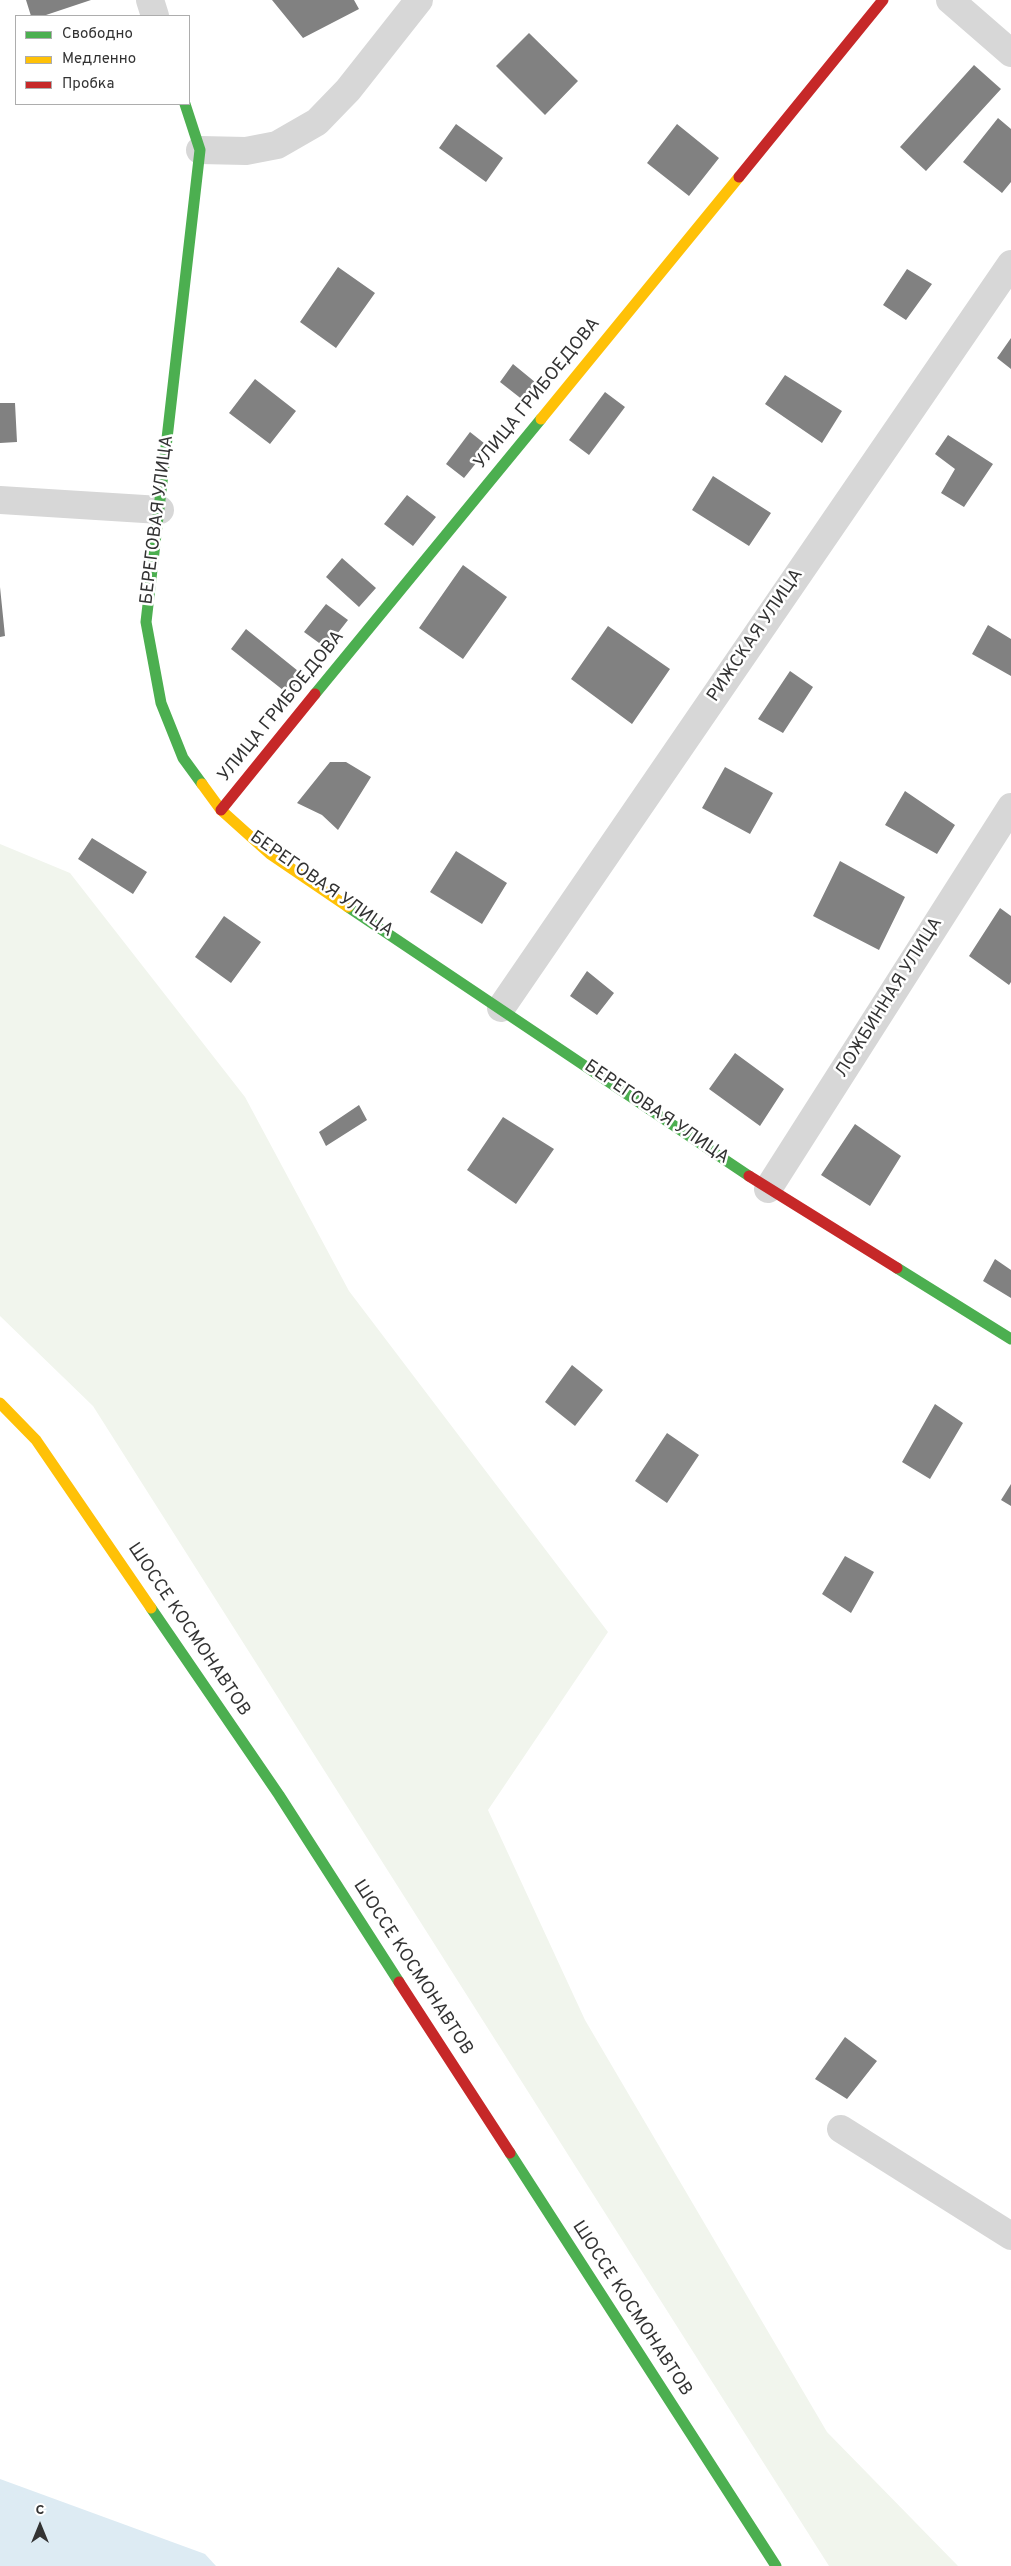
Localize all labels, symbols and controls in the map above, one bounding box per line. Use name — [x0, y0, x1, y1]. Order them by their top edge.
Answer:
legend — [15, 15, 190, 105]
text: Свободно — [62, 25, 133, 44]
text: Медленно — [62, 50, 136, 69]
text: Пробка — [62, 75, 114, 94]
street label: УЛИЦА ГРИБОЕДОВА — [470, 314, 606, 474]
street label: БЕРЕГОВАЯ УЛИЦА — [137, 434, 179, 606]
street label: РИЖСКАЯ УЛИЦА — [703, 565, 809, 707]
street label: УЛИЦА ГРИБОЕДОВА — [214, 627, 350, 787]
street label: БЕРЕГОВАЯ УЛИЦА — [245, 827, 397, 943]
street label: ЛОЖБИННАЯ УЛИЦА — [832, 914, 948, 1082]
street label: БЕРЕГОВАЯ УЛИЦА — [579, 1056, 733, 1170]
street label: ШОССЕ КОСМОНАВТОВ — [122, 1539, 254, 1721]
street label: ШОССЕ КОСМОНАВТОВ — [347, 1876, 477, 2060]
street label: ШОССЕ КОСМОНАВТОВ — [566, 2217, 696, 2401]
north arrow — [15, 2501, 65, 2551]
text: С — [36, 2502, 44, 2519]

